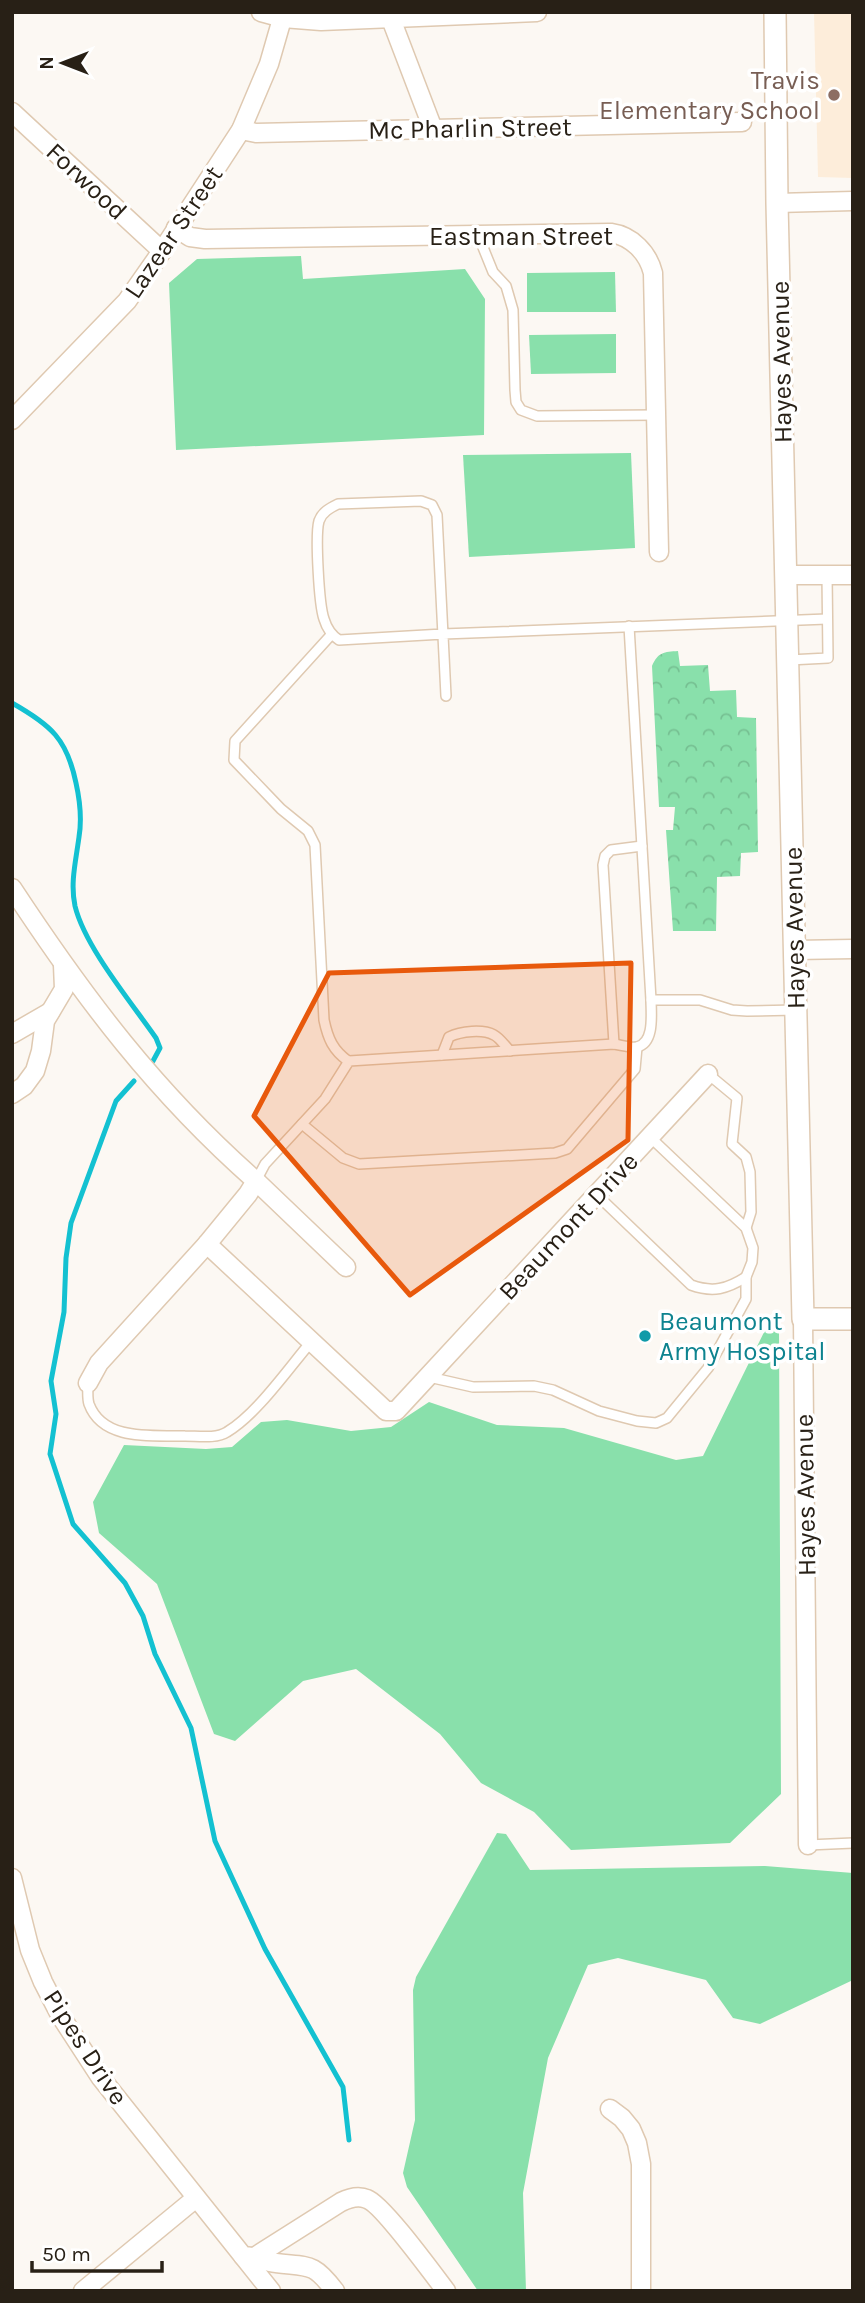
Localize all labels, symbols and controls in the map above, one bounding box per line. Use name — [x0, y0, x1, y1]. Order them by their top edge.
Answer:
north arrow — [28, 28, 98, 98]
text: N — [36, 56, 58, 70]
place label: Travis Elementary School — [599, 65, 820, 126]
marker: Travis Elementary School — [826, 87, 842, 103]
street label: Mc Pharlin Street — [368, 111, 572, 146]
street label: Forwood — [40, 136, 133, 227]
street label: Lazear Street — [118, 160, 229, 305]
street label: Eastman Street — [429, 221, 613, 252]
street label: Hayes Avenue — [765, 280, 798, 444]
street label: Hayes Avenue — [778, 846, 811, 1010]
street label: Beaumont Drive — [492, 1146, 645, 1307]
place label: Beaumont Army Hospital — [659, 1306, 826, 1367]
marker: Beaumont Army Hospital — [637, 1328, 653, 1344]
street label: Hayes Avenue — [789, 1413, 822, 1577]
street label: Pipes Drive — [37, 1984, 134, 2111]
scale bar — [32, 2230, 161, 2274]
text: 50 m — [42, 2242, 91, 2266]

